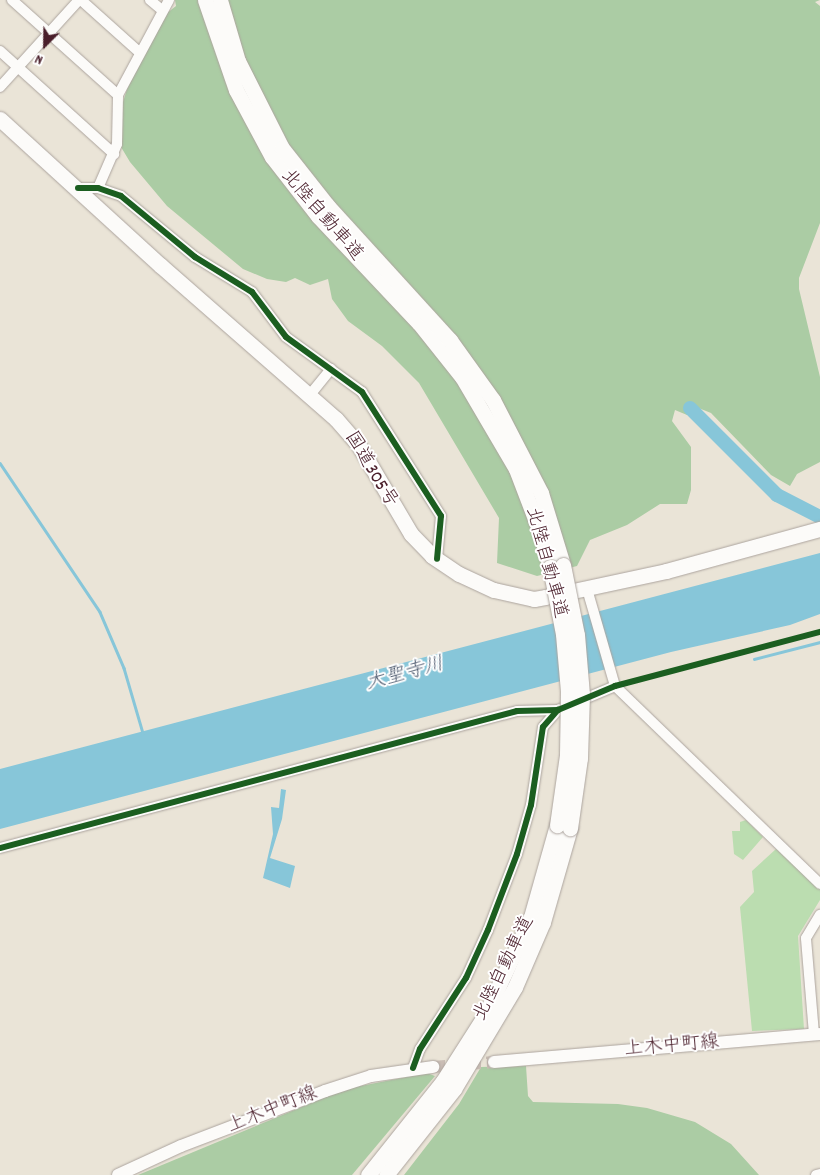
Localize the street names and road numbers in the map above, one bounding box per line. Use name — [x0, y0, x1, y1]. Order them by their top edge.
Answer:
street label: 北陸自動車道 — [275, 166, 367, 266]
street label: 国道305号 — [338, 428, 402, 512]
street label: 北陸自動車道 — [519, 505, 571, 621]
street label: 北陸自動車道 — [470, 913, 540, 1025]
street label: 上木中町線 — [624, 1032, 720, 1062]
street label: 上木中町線 — [225, 1083, 321, 1139]

